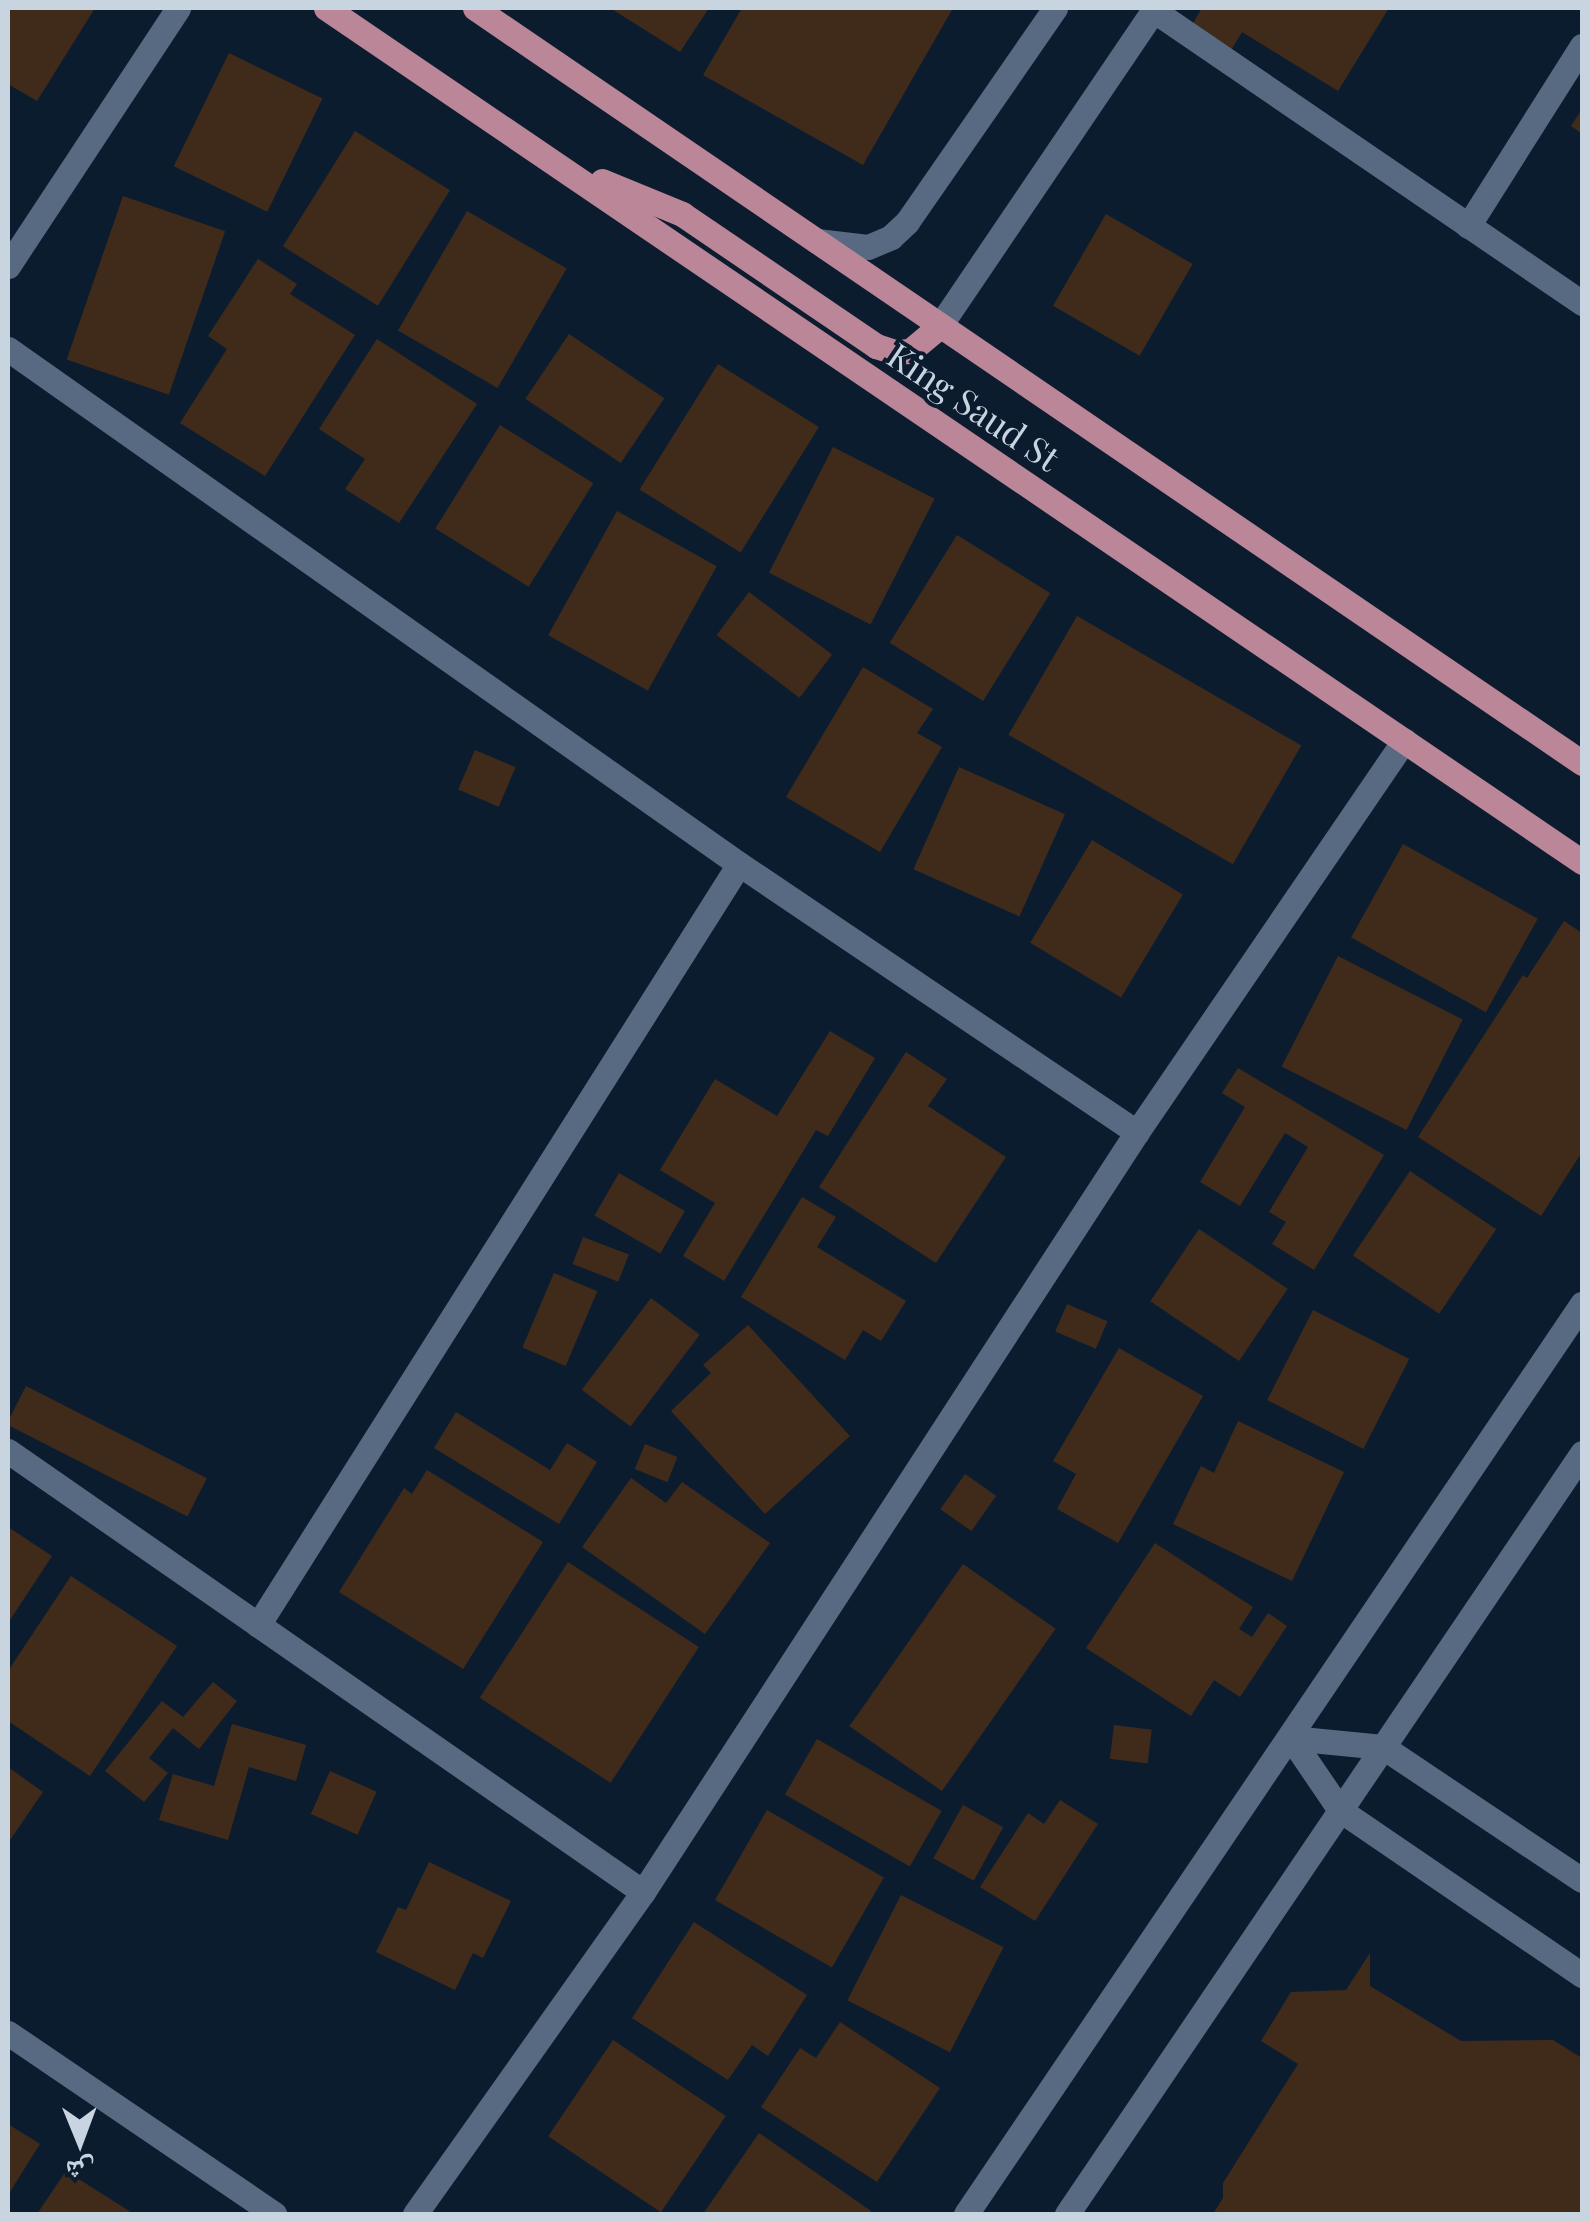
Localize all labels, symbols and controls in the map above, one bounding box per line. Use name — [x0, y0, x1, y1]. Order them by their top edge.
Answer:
street label: King Saud St — [880, 333, 1068, 479]
north arrow — [30, 2092, 130, 2192]
text: ش — [65, 2154, 96, 2191]

